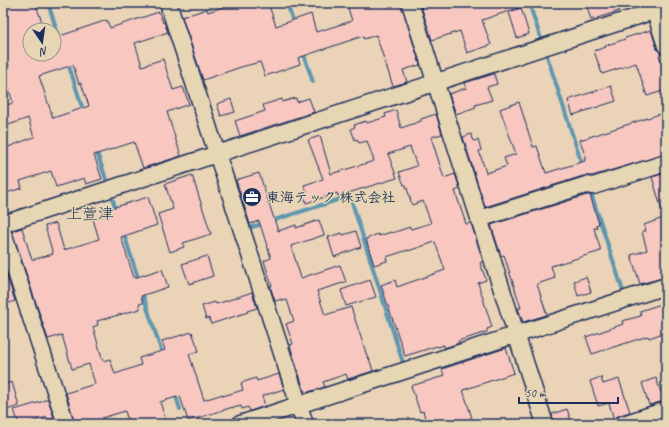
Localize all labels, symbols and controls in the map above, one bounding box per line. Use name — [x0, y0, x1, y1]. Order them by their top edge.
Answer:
north arrow — [22, 22, 62, 62]
text: N — [37, 44, 49, 60]
office icon: 東海テック 株式会社 — [241, 186, 263, 208]
place label: 東海テック 株式会社 — [266, 189, 395, 206]
district label: 上萱津 — [66, 204, 114, 224]
scale bar — [519, 379, 618, 405]
text: 50 m — [525, 385, 547, 401]

